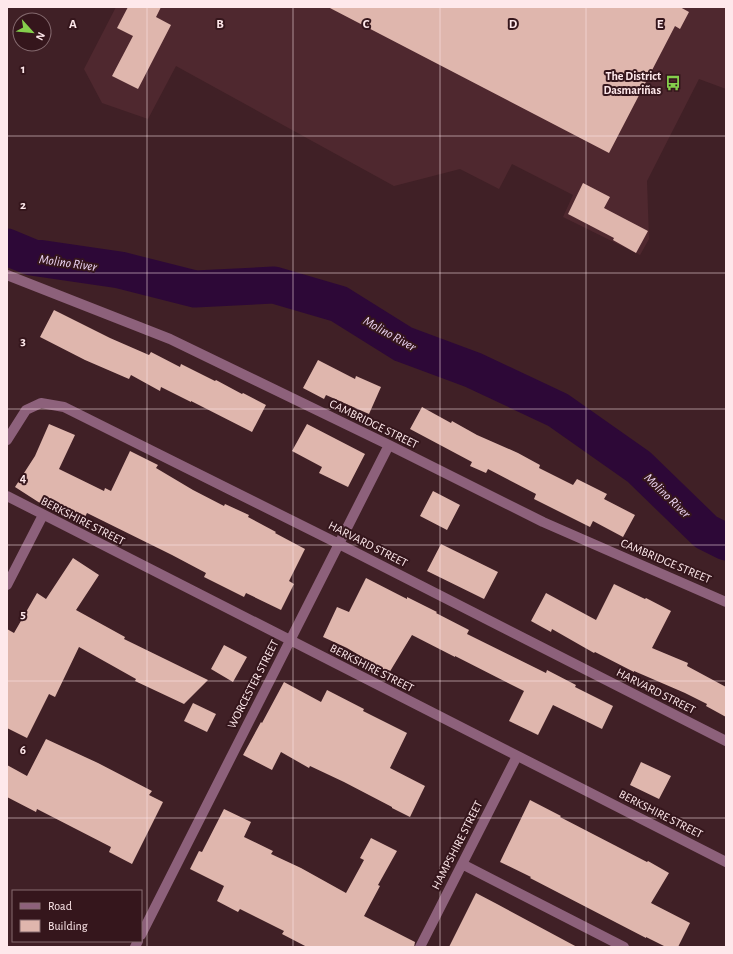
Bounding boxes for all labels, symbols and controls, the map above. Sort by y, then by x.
north arrow [12,12,52,52]
text: A [69,18,77,31]
text: B [216,18,224,31]
text: C [363,18,370,31]
text: D [509,18,518,31]
text: E [657,18,664,31]
text: N [34,30,47,42]
text: 1 [21,63,25,76]
place label: The District Dasmariñas [603,70,661,96]
bus stop icon: The District Dasmariñas [664,74,682,92]
text: 2 [20,199,26,212]
water label: Molino River [38,253,98,274]
water label: Molino River [361,315,419,354]
text: 3 [20,335,26,348]
street label: CAMBRIDGE STREET [328,397,420,451]
water label: Molino River [642,471,693,521]
text: 4 [20,472,27,485]
street label: BERKSHIRE STREET [39,495,127,547]
street label: HARVARD STREET [327,519,410,569]
street label: CAMBRIDGE STREET [619,536,713,586]
text: 5 [20,608,26,621]
street label: WORCESTER STREET [225,638,281,730]
street label: BERKSHIRE STREET [328,642,416,694]
street label: HARVARD STREET [615,666,698,716]
text: 6 [20,744,26,757]
street label: BERKSHIRE STREET [617,788,705,840]
street label: HAMPSHIRE STREET [429,799,485,891]
legend [12,890,142,942]
text: Road [48,900,72,912]
text: Building [48,920,88,932]

